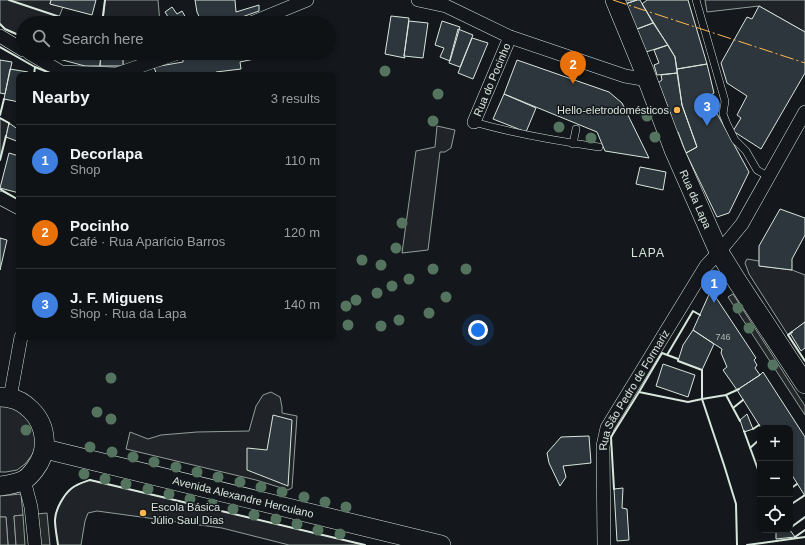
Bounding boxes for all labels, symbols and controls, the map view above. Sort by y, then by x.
search box [16,16,336,60]
icon: search [30,27,52,49]
text: Search here [62,30,144,47]
street label: Rua do Pocinho [471,41,513,118]
pin: 2 [560,51,586,84]
text: Nearby [32,88,90,107]
text: 3 results [271,91,320,106]
pin: 3 [694,93,720,126]
place label: Hello-eletrodomésticos [557,104,669,116]
marker: Hello-eletrodomésticos [672,105,682,115]
text: Decorlapa [70,145,143,162]
text: 1 [41,153,49,168]
text: 110 m [285,153,320,168]
text: Shop [70,162,100,177]
street label: Rua da Lapa [677,168,714,231]
text: Pocinho [70,217,129,234]
text: 2 [41,225,49,240]
text: 120 m [284,225,320,240]
text: Café · Rua Aparício Barros [70,234,225,249]
district label: LAPA [631,246,665,260]
pin: 1 [701,270,727,303]
text: J. F. Miguens [70,289,163,306]
text: 3 [41,297,49,312]
text: 140 m [284,297,320,312]
text: Shop · Rua da Lapa [70,306,186,321]
your location [468,320,488,340]
street label: Rua São Pedro de Formariz [597,327,672,451]
house number: 746 [715,332,731,342]
map controls [757,425,793,533]
button: + [757,425,793,461]
button: − [757,461,793,497]
street label: Avenida Alexandre Herculano [171,474,315,520]
button: locate [757,497,793,533]
place label: Escola Básica Júlio Saul Dias [151,501,224,526]
marker: Escola Básica Júlio Saul Dias [138,508,148,518]

